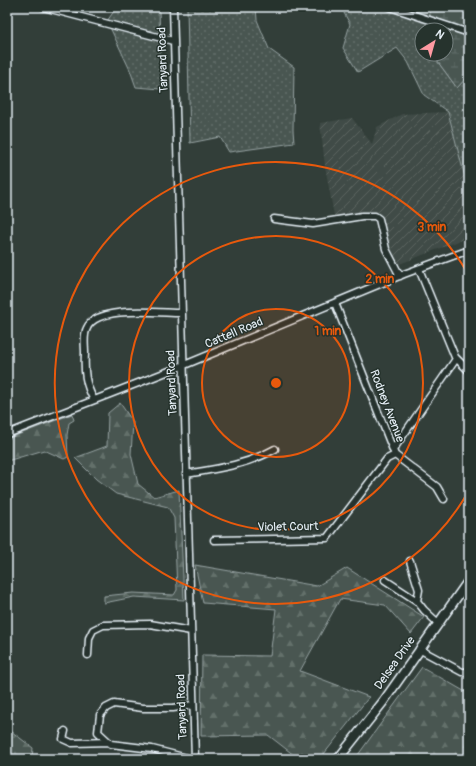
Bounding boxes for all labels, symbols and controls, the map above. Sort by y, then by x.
north arrow [414,22,454,62]
street label: Tanyard Road [154,27,172,93]
text: N [433,27,447,42]
text: 3 min [418,220,447,235]
text: 2 min [366,272,395,287]
street label: Cattell Road [203,314,265,352]
text: 1 min [315,324,342,339]
street label: Tanyard Road [163,350,181,416]
street label: Rodney Avenue [366,368,408,445]
centre of rings [269,376,283,390]
street label: Violet Court [257,519,319,535]
street label: Delsea Drive [371,633,419,692]
street label: Tanyard Road [173,674,191,740]

